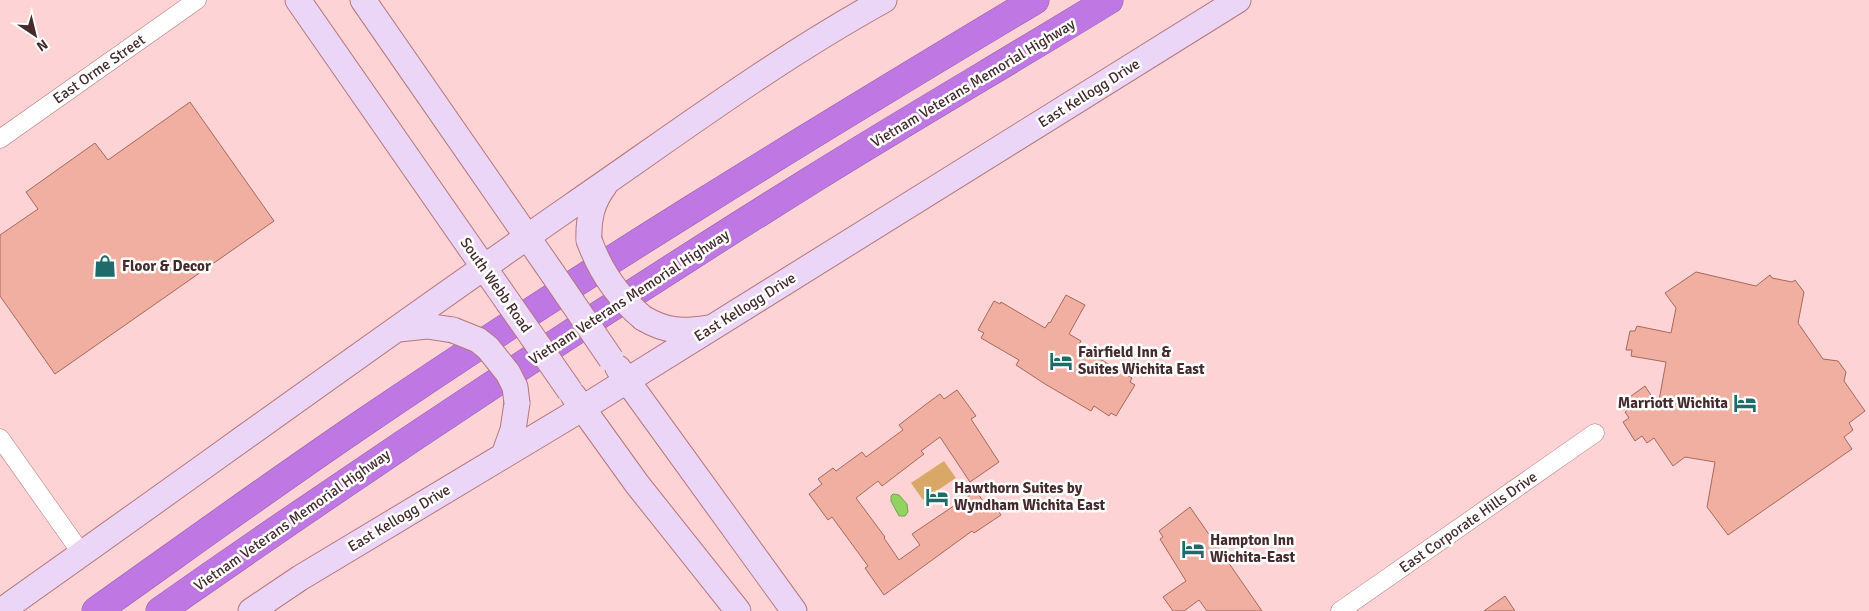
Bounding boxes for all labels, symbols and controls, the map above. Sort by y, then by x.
north arrow [10,10,60,60]
street label: Vietnam Veterans Memorial Highway [868,15,1078,151]
street label: East Orme Street [49,31,149,107]
text: N [33,35,51,55]
street label: East Kellogg Drive [1035,55,1143,131]
street label: Vietnam Veterans Memorial Highway [525,225,733,369]
street label: South Webb Road [457,234,536,336]
shop icon: Floor & Decor [92,253,118,279]
place label: Floor & Decor [122,257,211,275]
street label: East Kellogg Drive [691,269,799,345]
place label: Fairfield Inn & Suites Wichita East [1078,343,1205,378]
hotel icon: Fairfield Inn & Suites Wichita East [1048,348,1074,374]
hotel icon: Marriott Wichita [1732,390,1758,416]
place label: Marriott Wichita [1618,394,1728,412]
street label: Vietnam Veterans Memorial Highway [190,445,394,595]
street label: East Corporate Hills Drive [1396,468,1540,576]
place label: Hawthorn Suites by Wyndham Wichita East [954,479,1106,514]
street label: East Kellogg Drive [345,480,453,556]
hotel icon: Hawthorn Suites by Wyndham Wichita East [924,484,950,510]
place label: Hampton Inn Wichita-East [1210,531,1295,566]
hotel icon: Hampton Inn Wichita-East [1180,536,1206,562]

